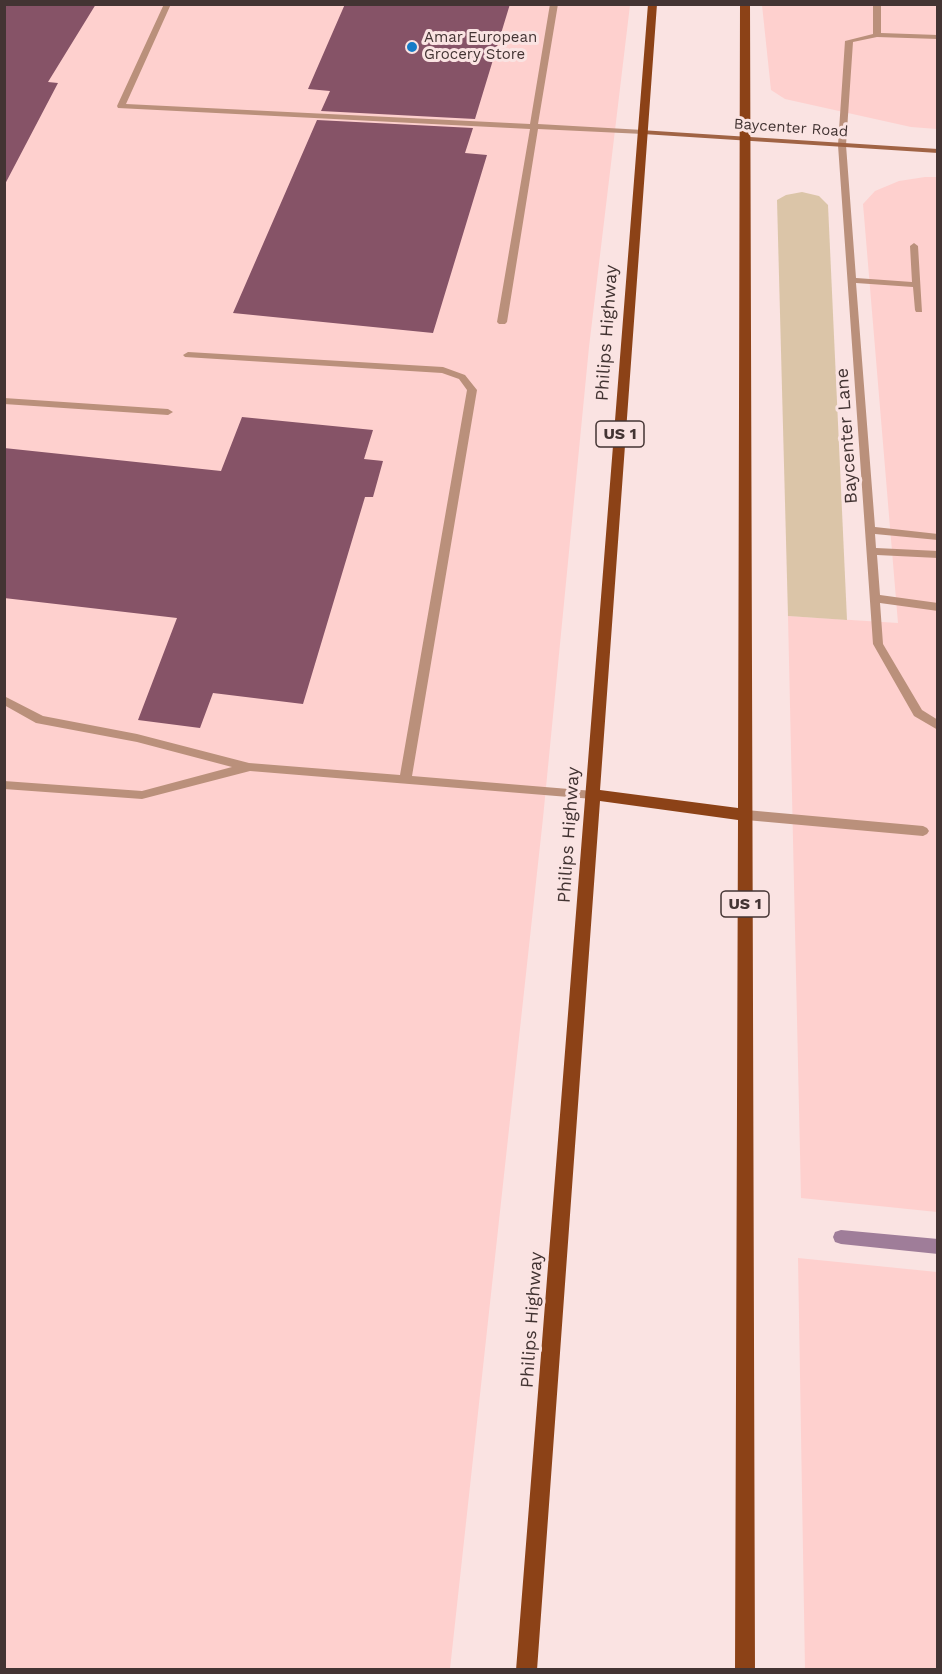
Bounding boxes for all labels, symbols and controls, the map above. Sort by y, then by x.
place label: Amar European Grocery Store [424,29,537,64]
marker: Amar European Grocery Store [405,40,419,54]
street label: Baycenter Road [733,115,849,141]
street label: Philips Highway [591,264,623,402]
street label: Baycenter Lane [831,367,863,505]
road number: US 1 [596,421,644,447]
street label: Philips Highway [553,766,585,904]
road number: US 1 [721,891,769,917]
street label: Philips Highway [516,1251,548,1389]

